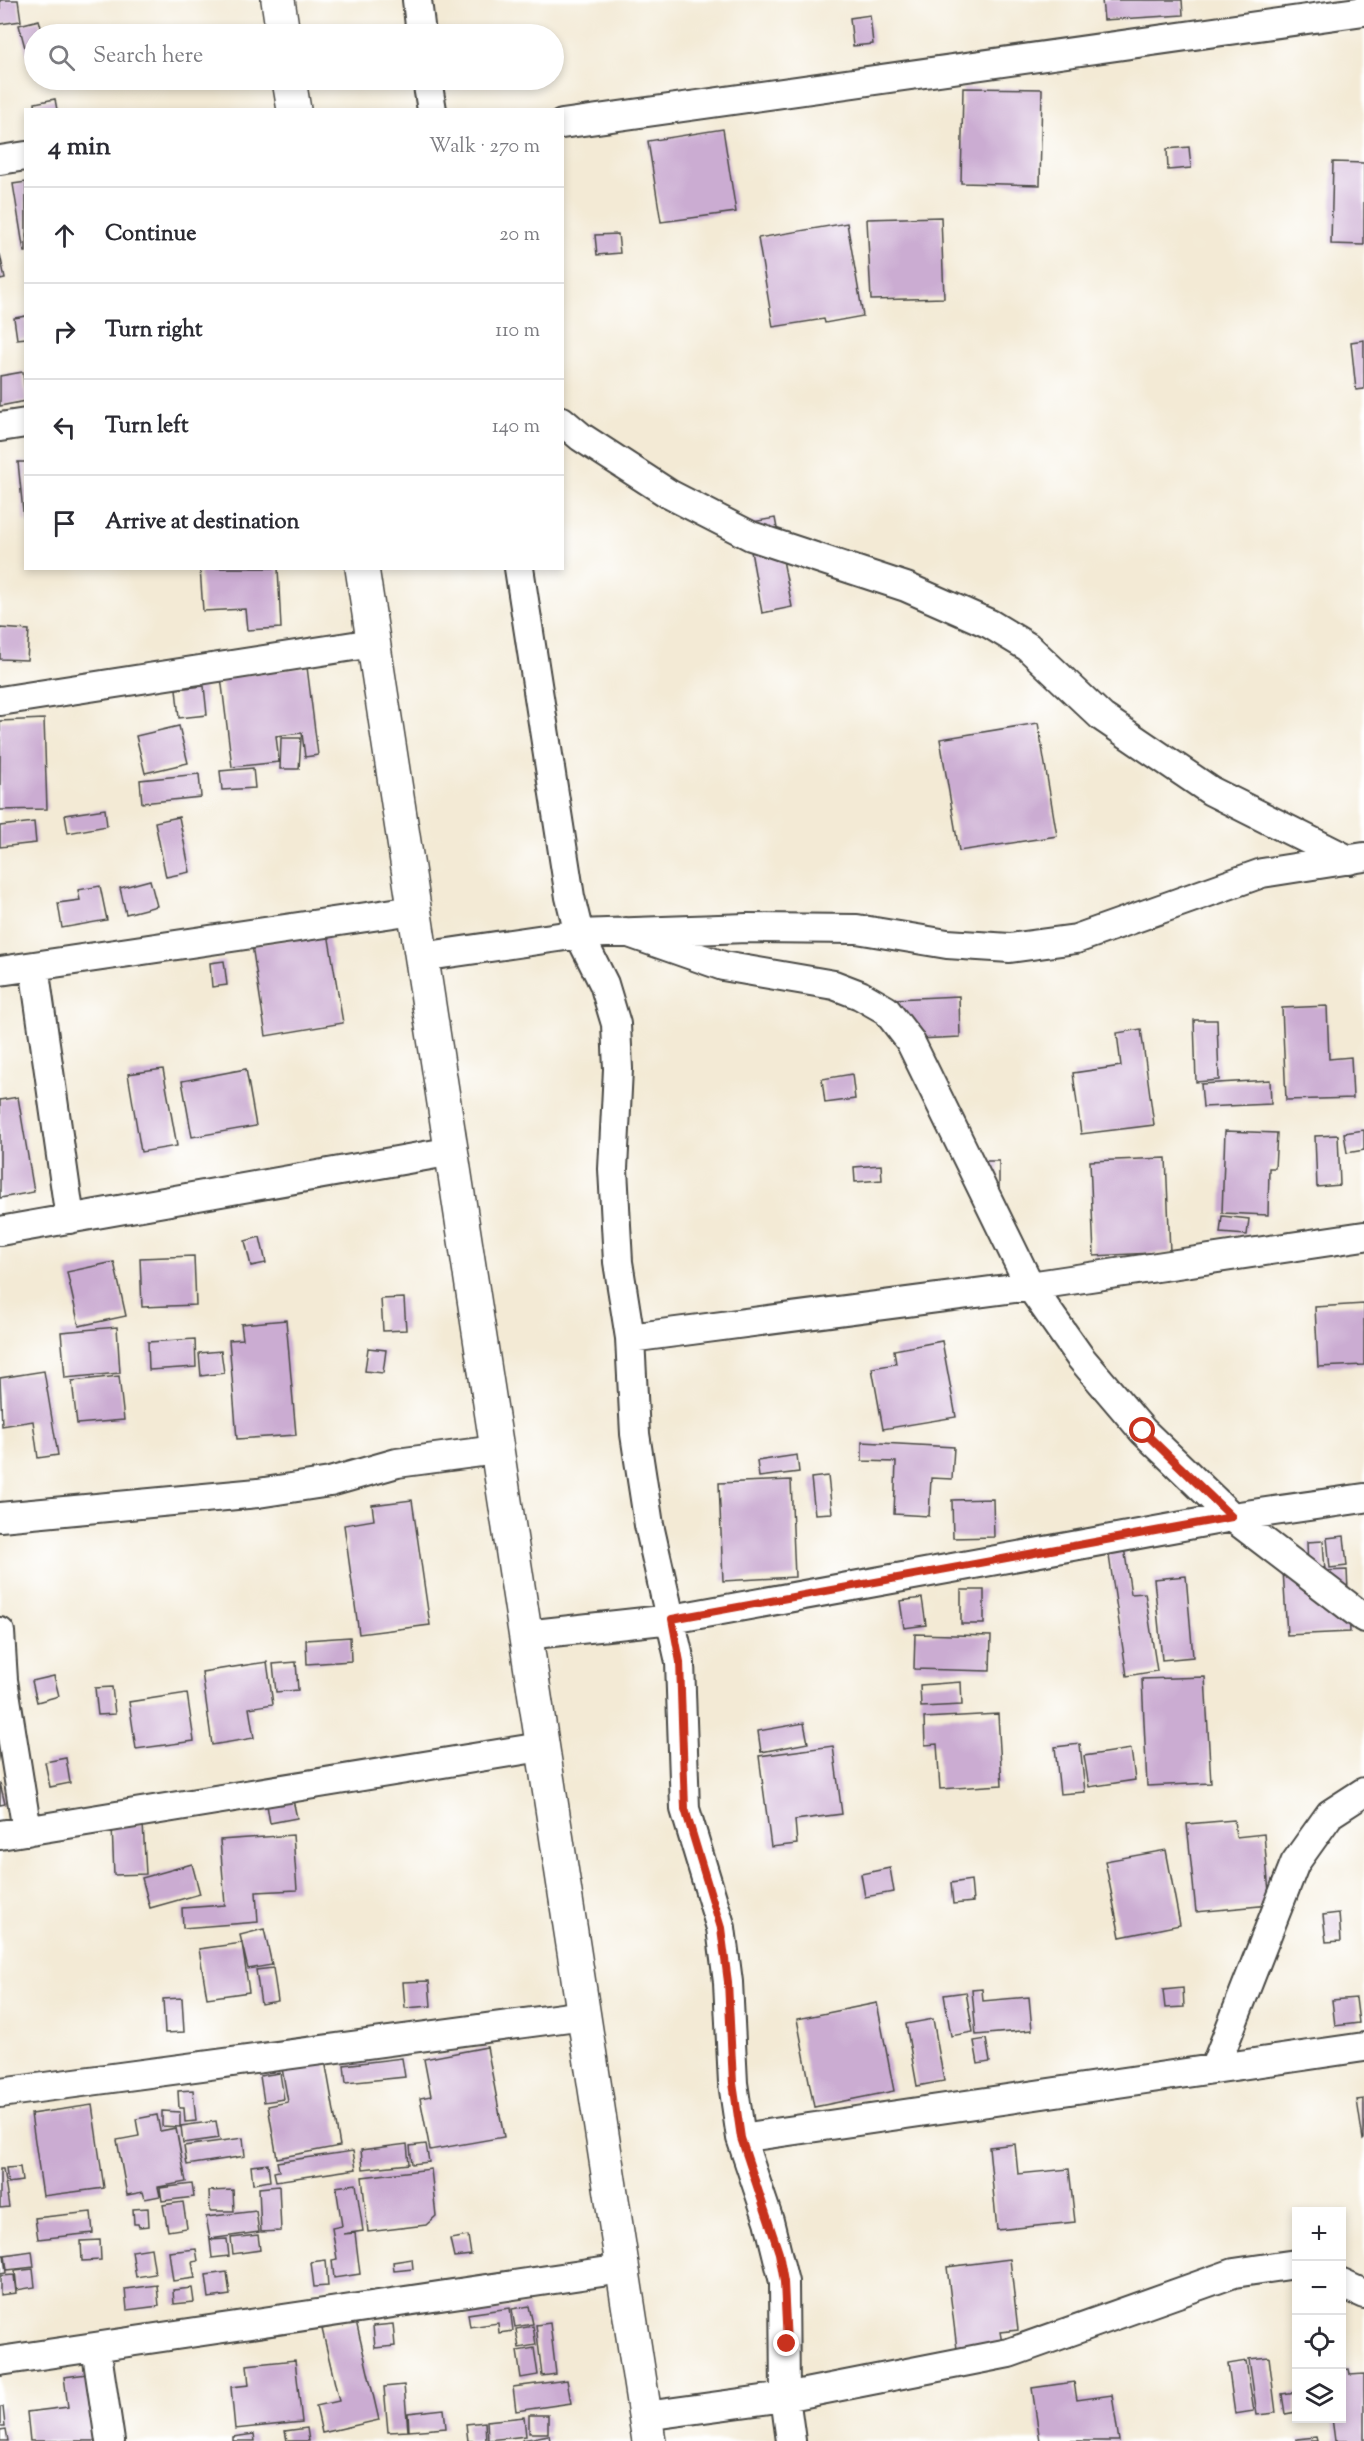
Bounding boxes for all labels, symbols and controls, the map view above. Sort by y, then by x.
search box [24,24,564,90]
icon: search [45,41,78,74]
text: Search here [93,41,203,73]
text: 4 min [48,129,111,166]
text: Walk · 270 m [429,133,540,162]
icon: ahead [48,219,81,252]
text: Continue [105,219,196,251]
text: 20 m [499,221,540,250]
icon: right [48,315,81,348]
text: Turn right [105,315,202,347]
text: 110 m [495,317,540,346]
icon: left [48,411,81,444]
text: Turn left [105,411,188,443]
text: 140 m [492,413,540,442]
icon: arrive [48,507,81,540]
text: Arrive at destination [105,507,300,539]
route start [1129,1417,1155,1443]
map controls [1292,2207,1346,2423]
button: + [1292,2207,1346,2261]
button: − [1292,2261,1346,2315]
button: locate [1292,2315,1346,2369]
route end [773,2330,799,2356]
button: layers [1292,2369,1346,2423]

